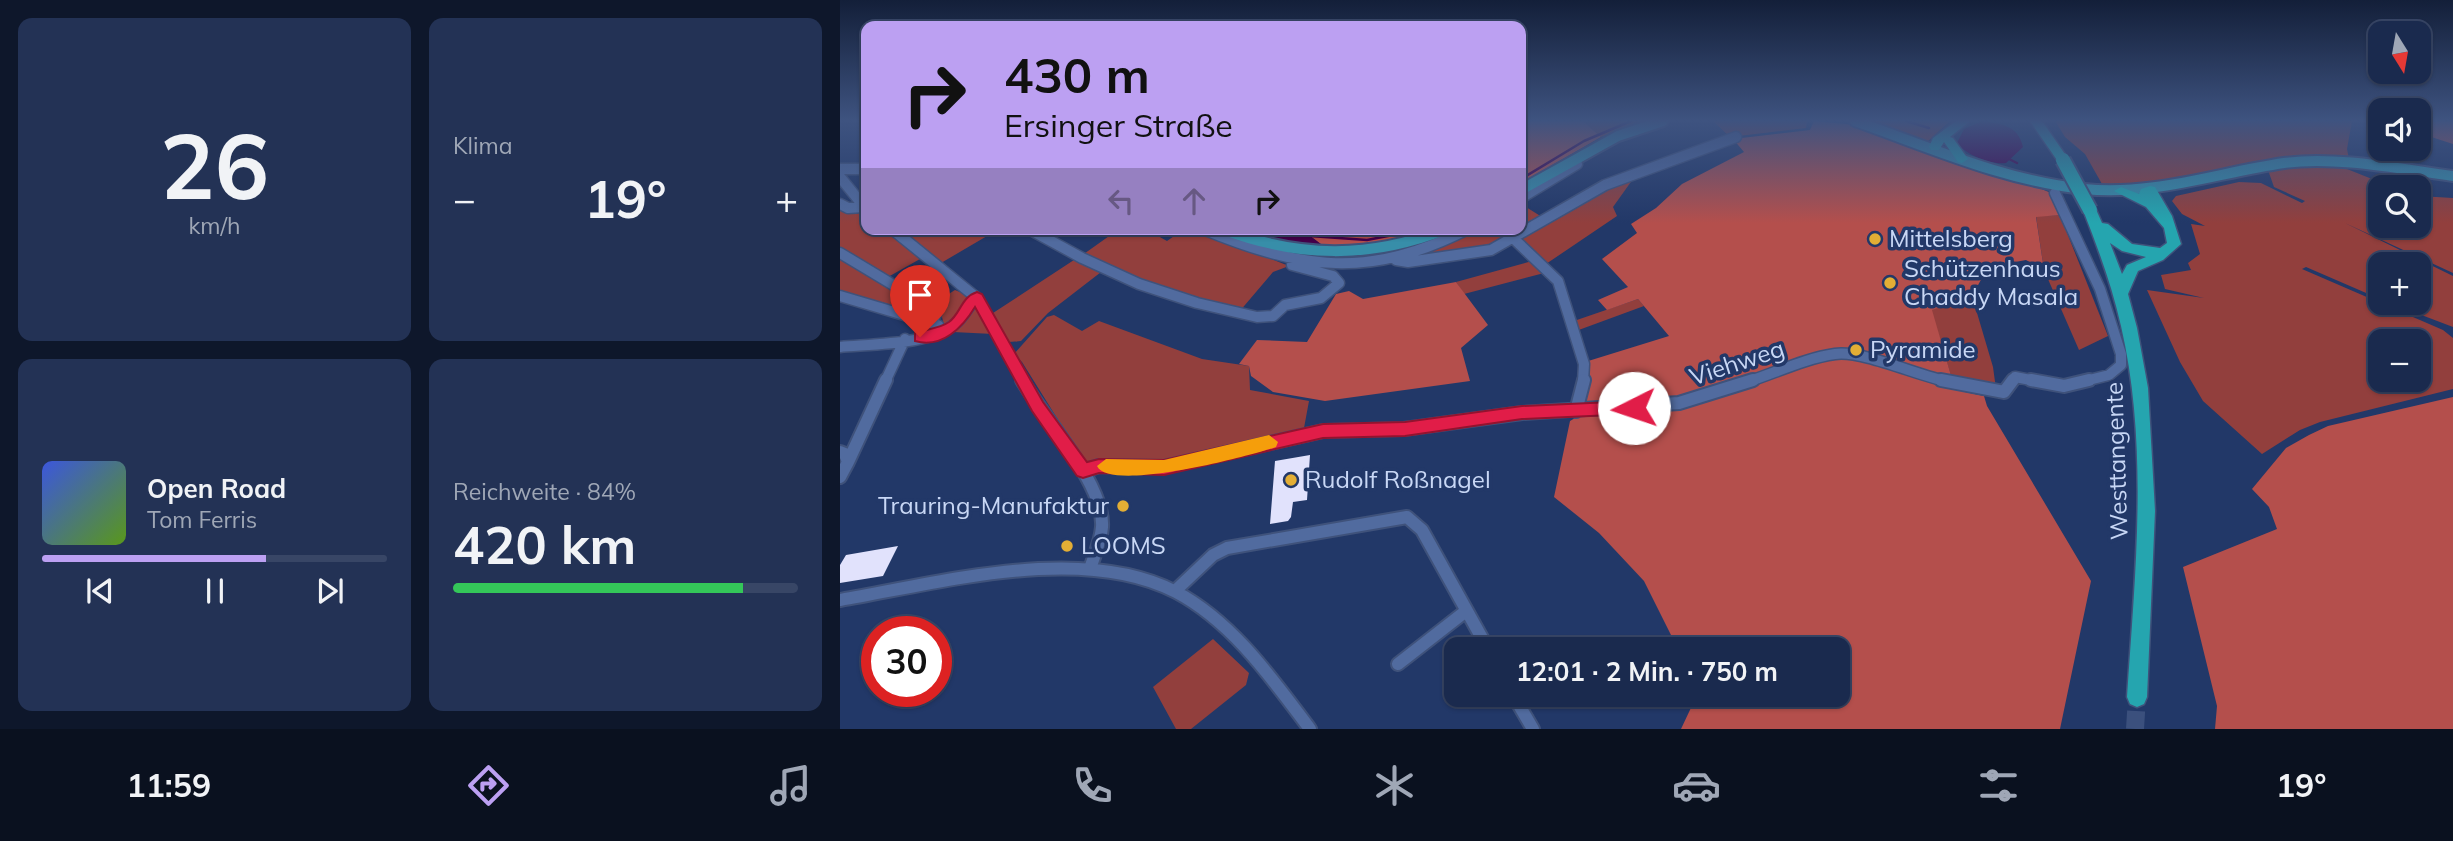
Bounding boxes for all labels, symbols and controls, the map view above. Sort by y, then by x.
north arrow [2368,21,2431,84]
map controls [2368,21,2431,392]
text: 430 m [1004,44,1150,105]
icon: right [889,49,980,140]
button: sound [2368,98,2431,161]
text: Ersinger Straße [1004,105,1233,145]
text: 26 [160,108,269,222]
text: Klima [453,131,513,160]
text: 19° [584,166,667,231]
text: − [453,175,476,223]
text: + [775,175,798,223]
button: search [2368,175,2431,238]
icon: left [1102,182,1140,220]
icon: ahead [1175,182,1213,220]
icon: right [1248,182,1286,220]
text: km/h [188,211,241,240]
place label: Mittelsberg [1889,223,2013,253]
marker: Mittelsberg [1867,231,1883,247]
button: + [2368,252,2431,315]
place label: Schützenhaus Chaddy Masala [1904,253,2078,311]
pin [890,265,950,337]
marker: Schützenhaus Chaddy Masala [1882,275,1898,291]
icon: arrive [901,276,939,314]
button: − [2368,329,2431,392]
street label: Viehweg [1686,333,1788,391]
place label: Pyramide [1870,334,1976,364]
marker: Pyramide [1848,342,1864,358]
position arrow [1597,371,1671,445]
street label: Westtangente [2098,382,2134,541]
place label: Rudolf Roßnagel [1305,464,1491,494]
text: Open Road [147,472,286,505]
marker: Rudolf Roßnagel [1283,472,1299,488]
text: Reichweite · 84% [453,477,636,506]
place label: Trauring-Manufaktur [878,490,1109,520]
marker: Trauring-Manufaktur [1115,498,1131,514]
text: Tom Ferris [147,505,257,534]
text: 420 km [453,512,636,577]
place label: LOOMS [1081,530,1166,560]
marker: LOOMS [1059,538,1075,554]
icon: previous [81,572,119,610]
icon: pause [196,572,234,610]
icon: next [311,572,349,610]
speed limit sign: 30 [861,616,952,707]
text: 12:01 · 2 Min. · 750 m [1516,655,1778,688]
icon: directions [464,761,513,810]
icon: music [766,761,815,810]
icon: phone [1068,761,1117,810]
icon: climate [1370,761,1419,810]
icon: car [1672,761,1721,810]
icon: filters [1974,761,2023,810]
text: 11:59 [126,765,211,805]
text: 19° [2276,765,2326,805]

